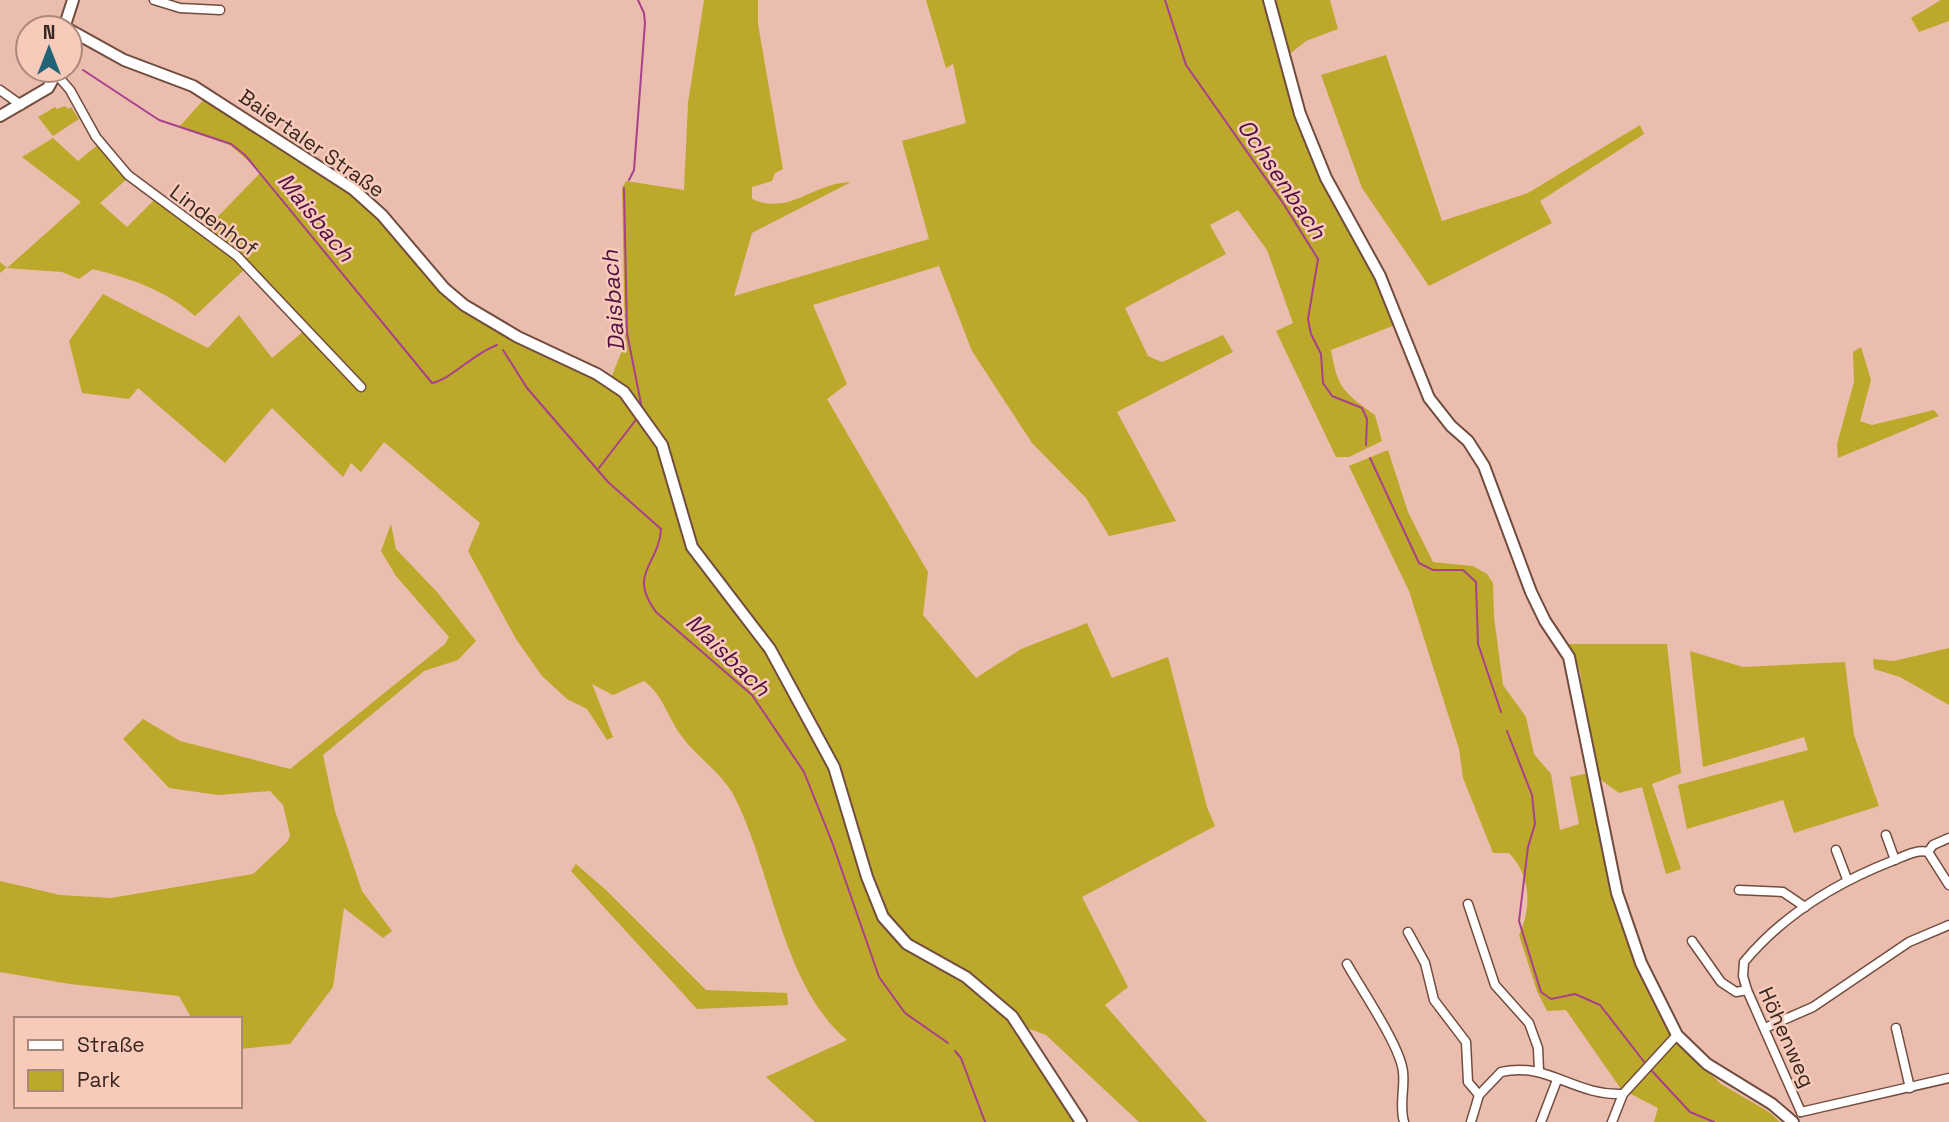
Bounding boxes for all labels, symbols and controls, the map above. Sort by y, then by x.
north arrow [14,14,84,84]
text: N [43,20,55,45]
street label: Baiertaler Straße [234,83,390,203]
water label: Ochsenbach [1231,113,1334,246]
water label: Maisbach [271,166,362,268]
street label: Lindenhof [165,178,263,262]
water label: Daisbach [594,248,632,353]
water label: Maisbach [679,607,777,703]
street label: Höhenweg [1753,982,1821,1092]
legend [14,1017,242,1108]
text: Straße [77,1031,145,1058]
text: Park [77,1066,121,1093]

